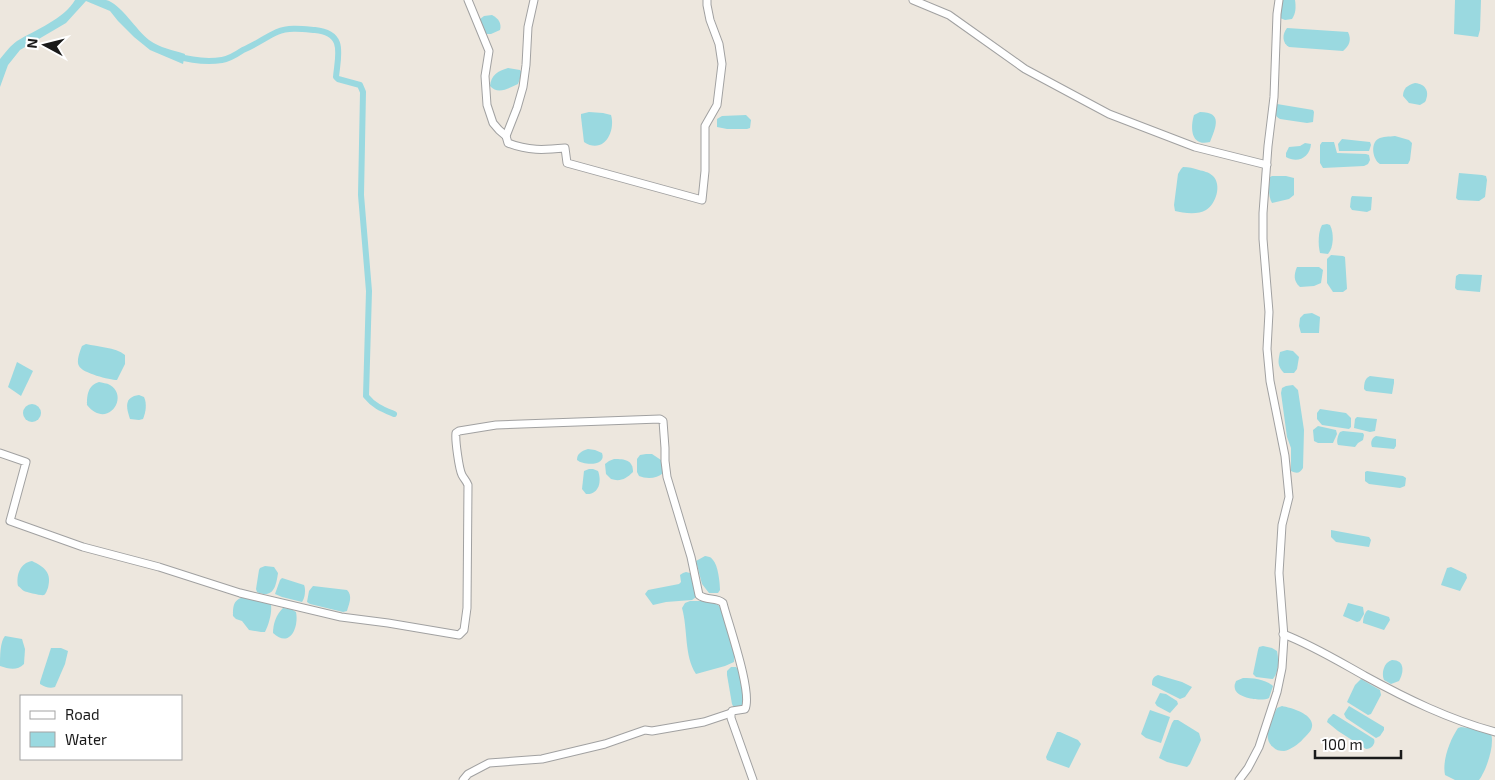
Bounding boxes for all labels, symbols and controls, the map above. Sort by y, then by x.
north arrow [20,20,70,70]
text: N [23,37,41,49]
legend [20,695,182,760]
text: Road [65,705,100,723]
scale bar [1315,728,1401,760]
text: Water [65,730,107,748]
text: 100 m [1322,735,1363,753]

